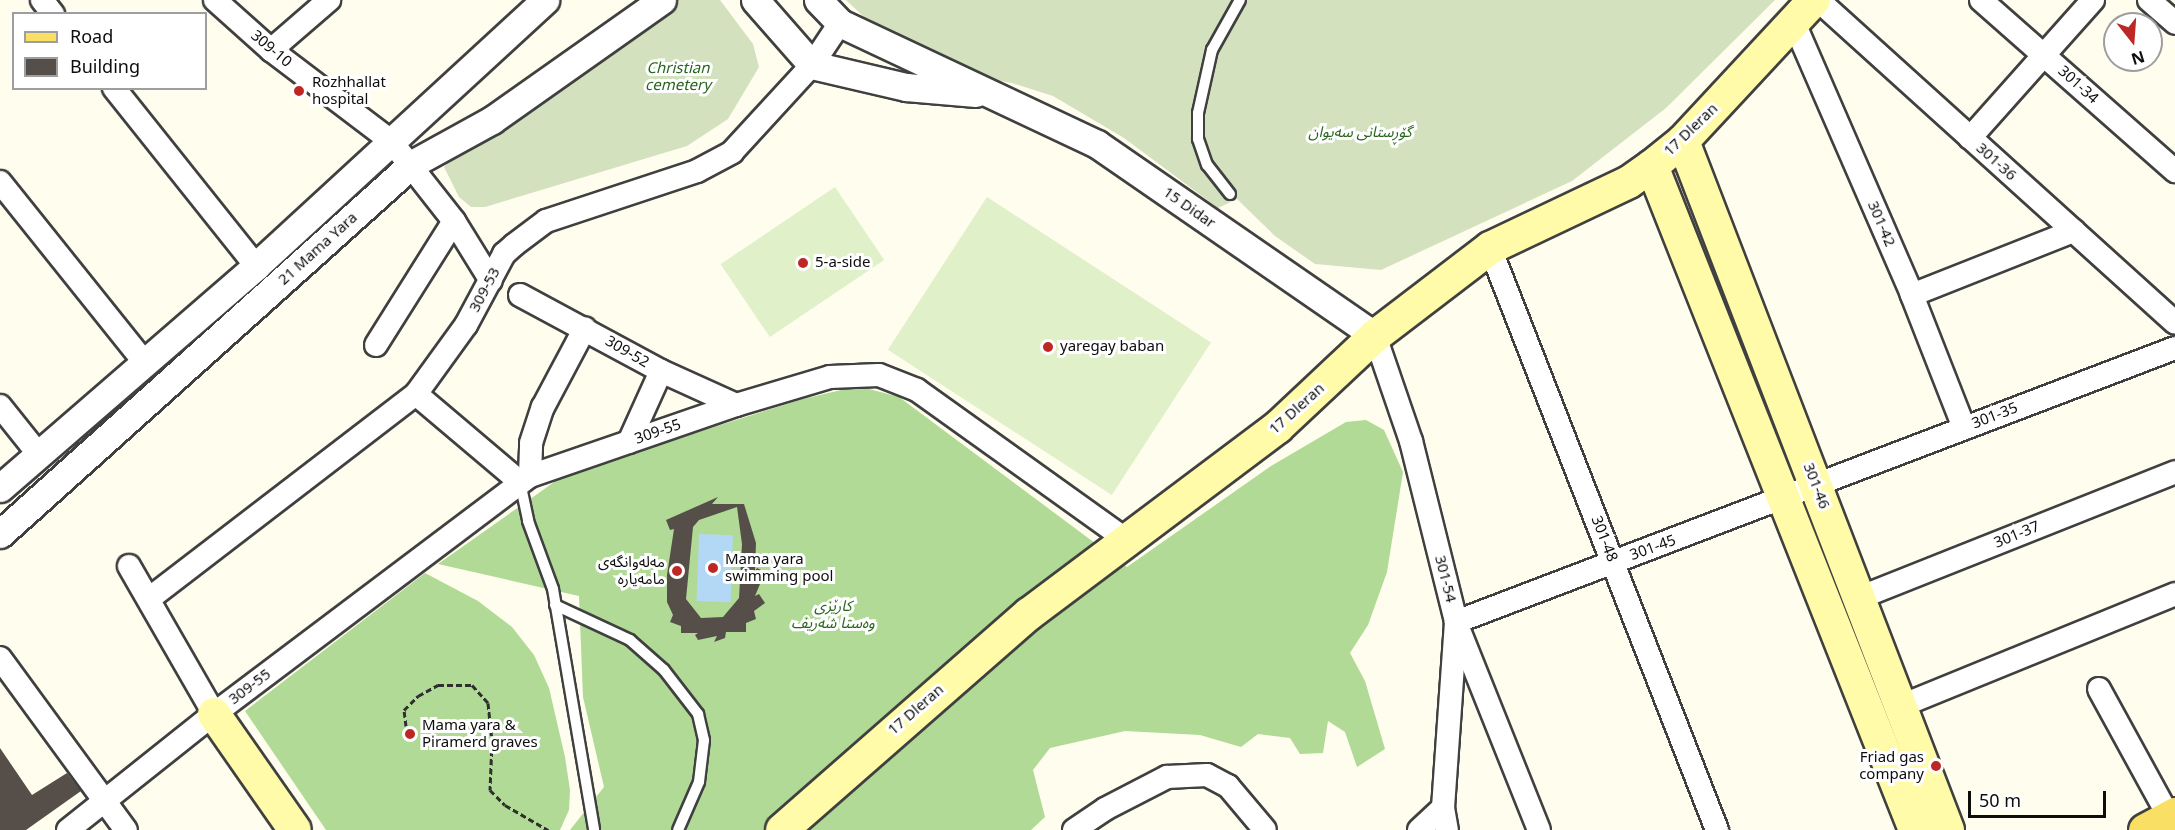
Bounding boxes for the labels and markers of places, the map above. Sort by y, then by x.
place label: Rozhhallat hospital [312,73,386,108]
marker: Rozhhallat hospital [290,82,308,100]
place label: 5-a-side [815,254,870,272]
marker: 5-a-side [796,256,810,270]
place label: yaregay baban [1060,338,1164,356]
marker: yaregay baban [1041,340,1055,354]
place label: Mama yara swimming pool [725,550,833,585]
place label: مەلەوانگەی مامەیارە [598,553,665,588]
marker: Mama yara swimming pool [706,561,720,575]
marker: مەلەوانگەی مامەیارە [670,564,684,578]
place label: Mama yara & Piramerd graves [422,716,538,751]
marker: Mama yara & Piramerd graves [403,727,417,741]
place label: Friad gas company [1859,748,1924,783]
marker: Friad gas company [1929,759,1943,773]

